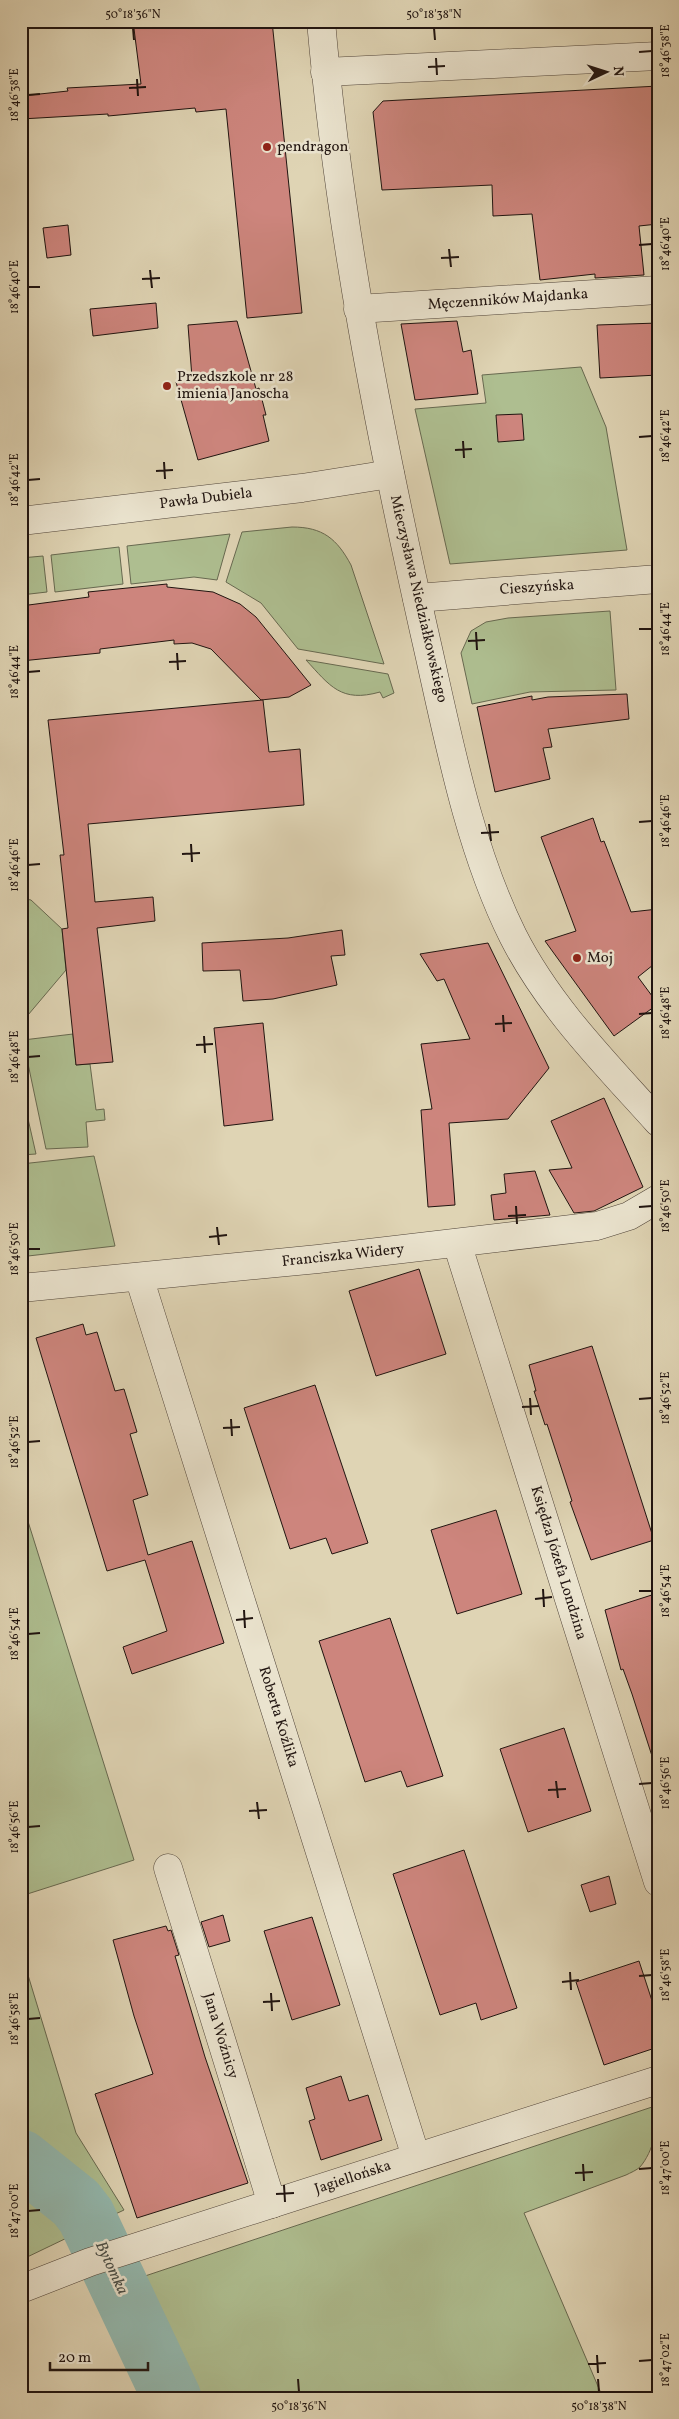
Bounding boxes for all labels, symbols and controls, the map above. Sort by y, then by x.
text: 50°18'36"N [105,7,161,23]
text: 50°18'38"N [406,7,462,23]
text: 18°46'38"E [658,24,674,78]
north arrow [582,48,632,98]
text: N [608,65,627,77]
text: 18°46'38"E [7,68,23,122]
place label: pendragon [277,137,349,158]
marker: pendragon [261,141,273,153]
text: 18°46'40"E [658,217,674,271]
text: 18°46'40"E [7,260,23,314]
street label: Męczenników Majdanka [427,284,589,316]
place label: Przedszkole nr 28 imienia Janoscha [177,367,293,405]
marker: Przedszkole nr 28 imienia Janoscha [161,380,173,392]
text: 18°46'42"E [658,409,674,463]
text: 18°46'42"E [7,453,23,507]
street label: Pawła Dubiela [158,483,254,515]
street label: Mieczysława Niedziałkowskiego [384,493,452,705]
street label: Cieszyńska [499,575,575,601]
text: 18°46'44"E [658,602,674,656]
text: 18°46'44"E [7,645,23,699]
text: 18°46'46"E [658,794,674,848]
text: 18°46'46"E [7,838,23,892]
place label: Moj [587,948,613,969]
marker: Moj [571,952,583,964]
text: 18°46'48"E [658,986,674,1040]
text: 18°46'48"E [7,1030,23,1084]
text: 18°46'50"E [658,1179,674,1233]
text: 18°46'50"E [7,1222,23,1276]
street label: Franciszka Widery [281,1239,405,1273]
text: 18°46'52"E [658,1371,674,1425]
text: 18°46'52"E [7,1415,23,1469]
street label: Księdza Józefa Londzina [525,1483,591,1643]
text: 18°46'54"E [658,1564,674,1618]
text: 18°46'54"E [7,1607,23,1661]
street label: Roberta Koźlika [253,1664,303,1770]
text: 18°46'56"E [658,1757,674,1809]
text: 18°46'56"E [7,1801,23,1853]
text: 18°46'58"E [658,1949,674,2001]
street label: Jana Woźnicy [197,1990,243,2082]
text: 18°46'58"E [7,1993,23,2045]
text: 18°47'00"E [658,2140,674,2196]
street label: Jagiellońska [312,2156,394,2200]
text: 18°47'00"E [7,2183,23,2239]
water label: Bytomka [89,2238,133,2299]
text: 18°47'02"E [658,2333,674,2387]
scale bar [50,2339,148,2371]
text: 20 m [58,2348,91,2369]
text: 50°18'36"N [271,2399,327,2415]
text: 50°18'38"N [571,2399,627,2415]

